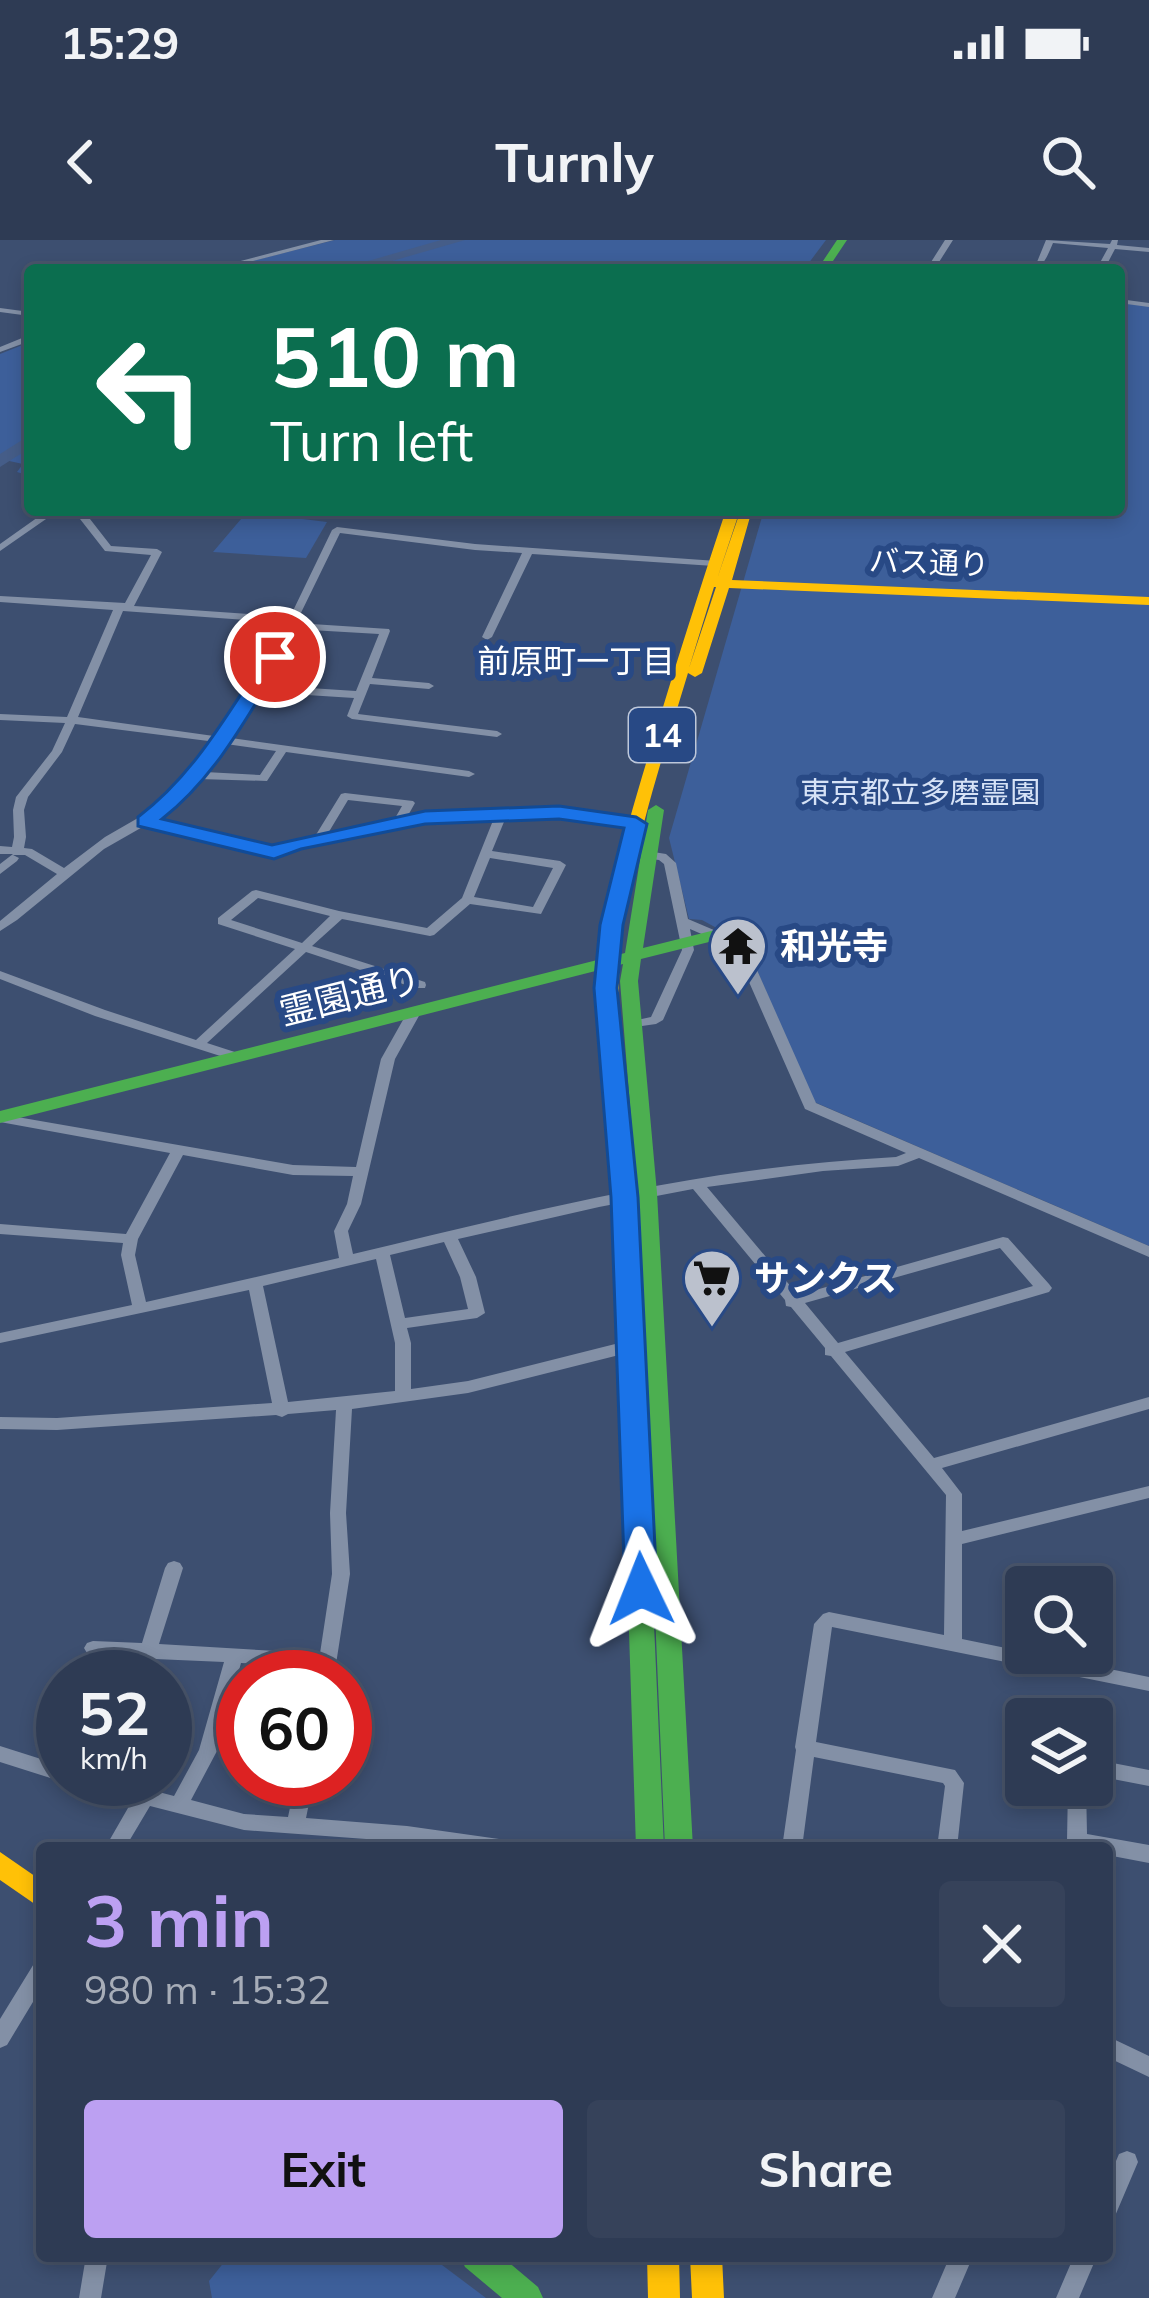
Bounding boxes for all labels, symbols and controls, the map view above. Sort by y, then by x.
text: 15:29 [60,14,179,70]
text: Turnly [495,128,654,196]
icon: back [48,129,114,195]
icon: search [1035,129,1101,195]
text: 510 m [270,303,520,408]
icon: left [72,312,228,468]
text: Turn left [270,407,473,475]
street label: バス通り [868,541,990,583]
pin [224,606,326,708]
icon: arrive [242,624,308,690]
district label: 前原町一丁目 [477,640,675,681]
road number: 14 [629,708,695,762]
park label: 東京都立多磨霊園 [800,773,1040,811]
temple icon: 和光寺 [707,915,769,997]
place label: 和光寺 [780,923,888,968]
street label: 霊園通り [275,955,425,1034]
supermarket icon: サンクス [681,1247,743,1329]
place label: サンクス [754,1255,897,1300]
position arrow [578,1526,704,1652]
map controls [1005,1566,1113,1806]
button: search [1005,1566,1113,1674]
speed limit sign: 60 [216,1650,372,1806]
text: 52 [78,1675,150,1750]
button: layers [1005,1698,1113,1806]
text: km/h [80,1739,148,1777]
text: 3 min [84,1875,274,1965]
button: close [939,1881,1065,2007]
text: 980 m · 15:32 [84,1965,330,2014]
button: Exit [84,2100,563,2238]
button: Share [587,2100,1065,2238]

